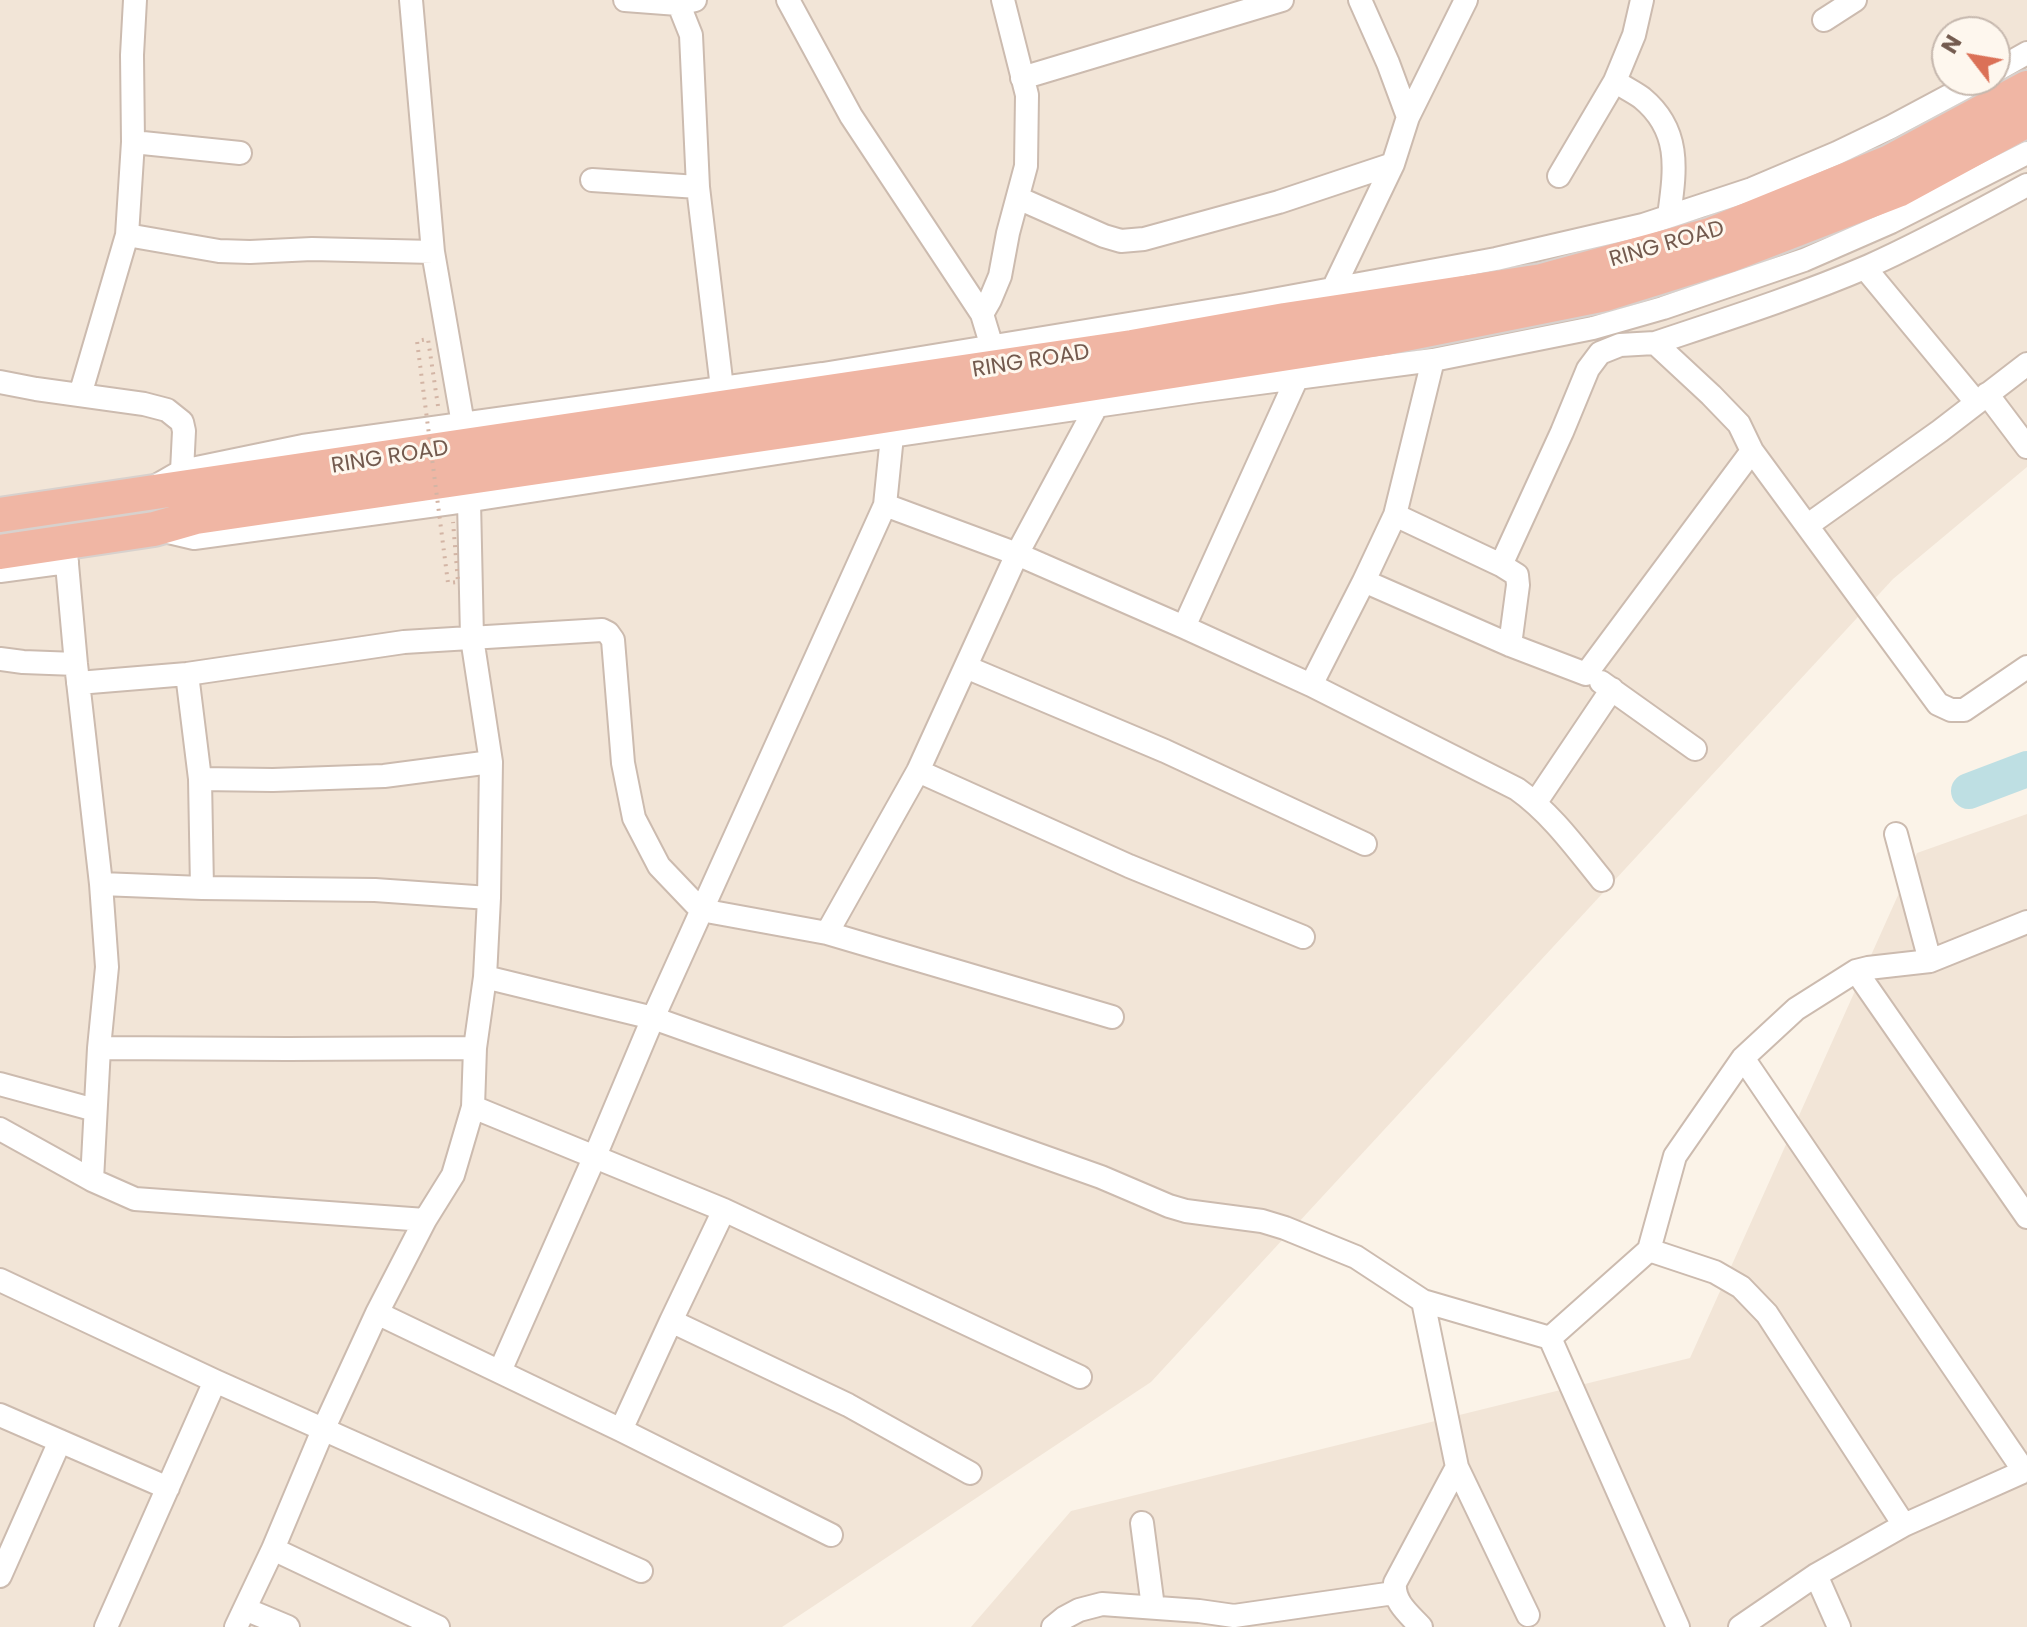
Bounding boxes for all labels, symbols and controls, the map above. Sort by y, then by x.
north arrow [1931,16,2011,96]
text: N [1934,29,1969,59]
street label: RING ROAD [1607,216,1727,274]
street label: RING ROAD [971,340,1091,384]
street label: RING ROAD [330,436,450,480]

